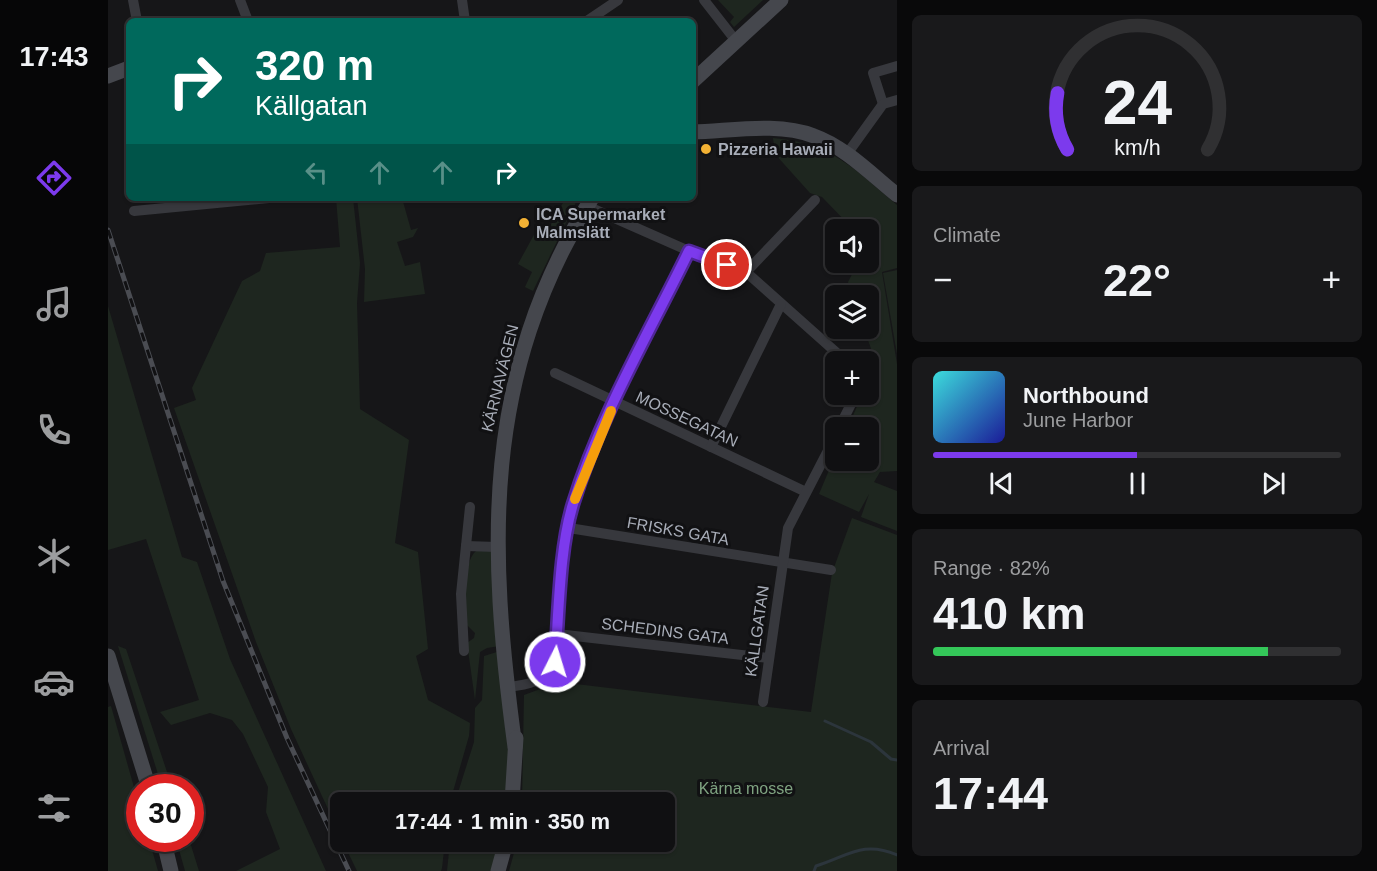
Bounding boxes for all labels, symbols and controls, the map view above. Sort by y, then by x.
text: 17:43 [19,42,89,72]
icon: right [156,42,234,120]
text: 320 m [255,42,374,89]
text: 24 [1102,68,1172,137]
text: Källgatan [255,91,368,121]
text: km/h [1114,136,1160,160]
place label: Pizzeria Hawaii [718,141,833,158]
marker: Pizzeria Hawaii [699,142,713,156]
icon: left [300,156,333,189]
icon: ahead [363,156,396,189]
icon: ahead [426,156,459,189]
icon: right [489,156,522,189]
icon: directions [33,157,75,199]
place label: ICA Supermarket Malmslätt [536,206,666,241]
marker: ICA Supermarket Malmslätt [517,216,531,230]
map controls [825,219,879,471]
button: sound [825,219,879,273]
text: Climate [933,224,1001,246]
pin [701,239,752,290]
icon: arrive [710,248,743,281]
text: 22° [1103,255,1171,306]
text: − [933,261,952,298]
text: + [1322,261,1341,298]
icon: music [33,283,75,325]
button: layers [825,285,879,339]
street label: KÄRNAVÄGEN [478,323,522,433]
button: + [825,351,879,405]
text: Northbound [1023,383,1149,408]
street label: MOSSEGATAN [633,388,741,450]
icon: phone [33,409,75,451]
text: June Harbor [1023,409,1133,431]
button: − [825,417,879,471]
icon: previous [985,467,1018,500]
icon: pause [1121,467,1154,500]
icon: next [1257,467,1290,500]
street label: FRISKS GATA [626,514,731,548]
icon: climate [33,535,75,577]
text: Range · 82% [933,557,1050,579]
street label: KÄLLGATAN [742,584,772,678]
text: 410 km [933,588,1086,639]
street label: SCHEDINS GATA [600,615,730,647]
position arrow [523,630,587,694]
icon: car [33,661,75,703]
text: Arrival [933,737,990,759]
text: 17:44 [933,768,1048,819]
speed limit sign: 30 [126,774,204,852]
park label: Kärna mosse [699,780,793,797]
icon: filters [33,787,75,829]
text: 17:44 · 1 min · 350 m [395,809,610,834]

